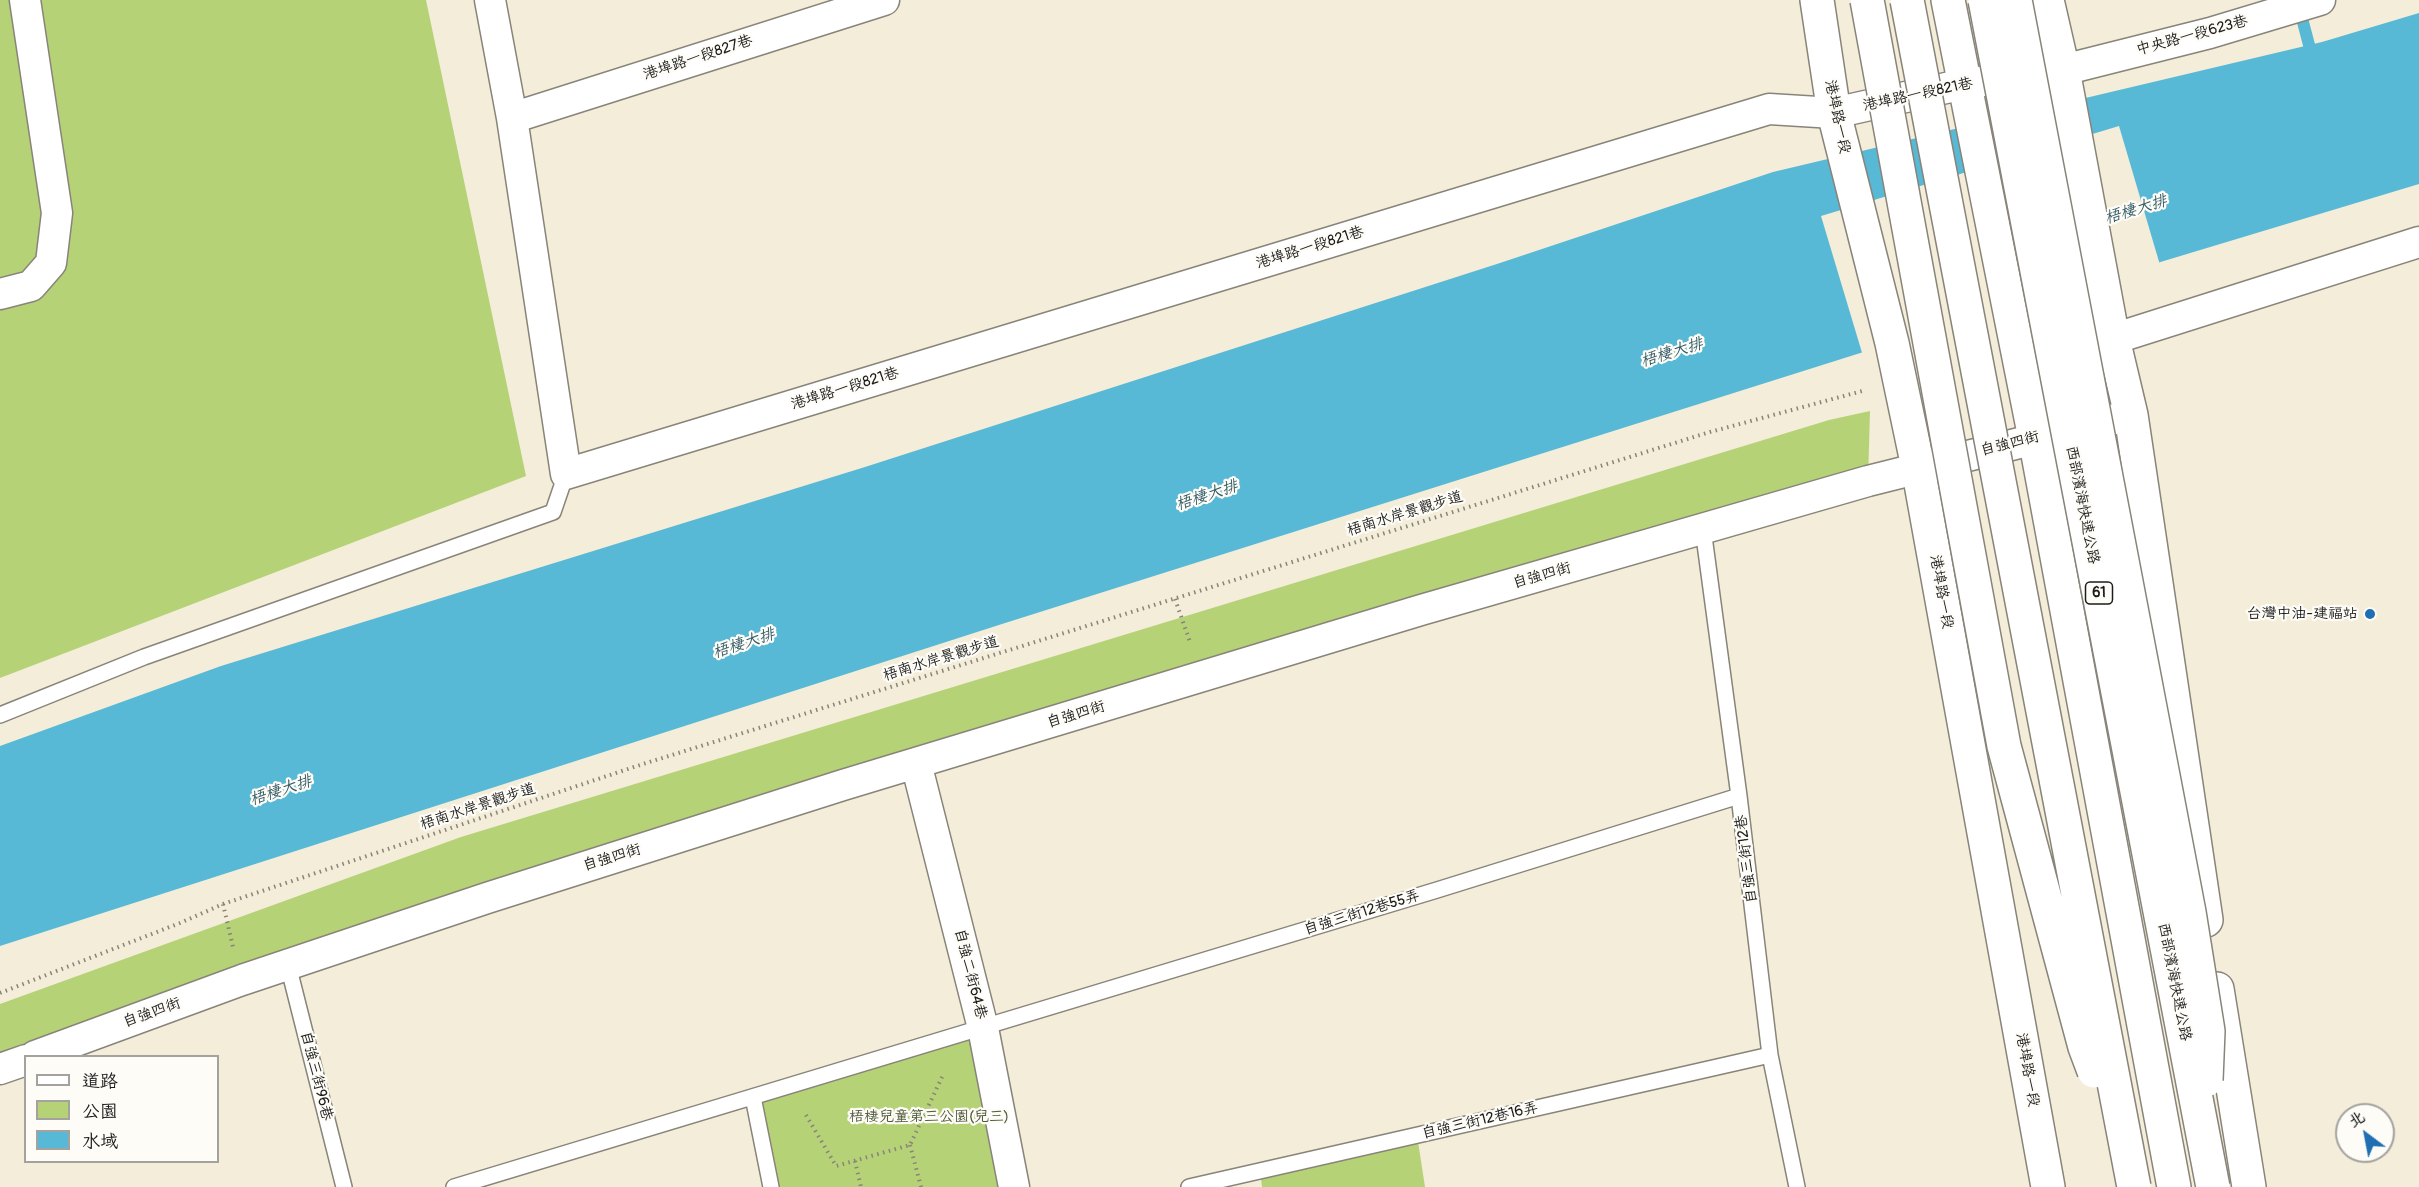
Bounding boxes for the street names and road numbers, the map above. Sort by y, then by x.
street label: 中央路一段623巷 [2134,12,2250,60]
street label: 港埠路一段827巷 [641,32,755,84]
street label: 港埠路一段821巷 [1861,75,1975,115]
street label: 港埠路一段 [1820,78,1854,156]
street label: 港埠路一段821巷 [1254,223,1366,273]
street label: 港埠路一段821巷 [789,364,901,414]
street label: 自強四街 [1979,428,2041,460]
street label: 西部濱海快速公路 [2062,444,2102,566]
street label: 梧南水岸景觀步道 [1345,488,1465,540]
street label: 港埠路一段 [1926,554,1956,630]
street label: 自強四街 [1511,559,1573,593]
road number: 61 [2086,582,2112,604]
street label: 梧南水岸景觀步道 [881,633,1001,685]
street label: 自強四街 [1045,698,1107,732]
street label: 梧南水岸景觀步道 [418,780,538,834]
street label: 自強三街12巷 [1733,814,1761,904]
street label: 自強四街 [581,841,643,875]
street label: 自強三街12巷55弄 [1302,887,1422,939]
street label: 西部濱海快速公路 [2154,921,2194,1043]
street label: 自強二街64巷 [950,927,990,1021]
street label: 自強四街 [121,994,183,1032]
street label: 自強三街96巷 [296,1029,336,1123]
street label: 港埠路一段 [2012,1032,2042,1108]
street label: 自強三街12巷16弄 [1420,1099,1540,1143]

